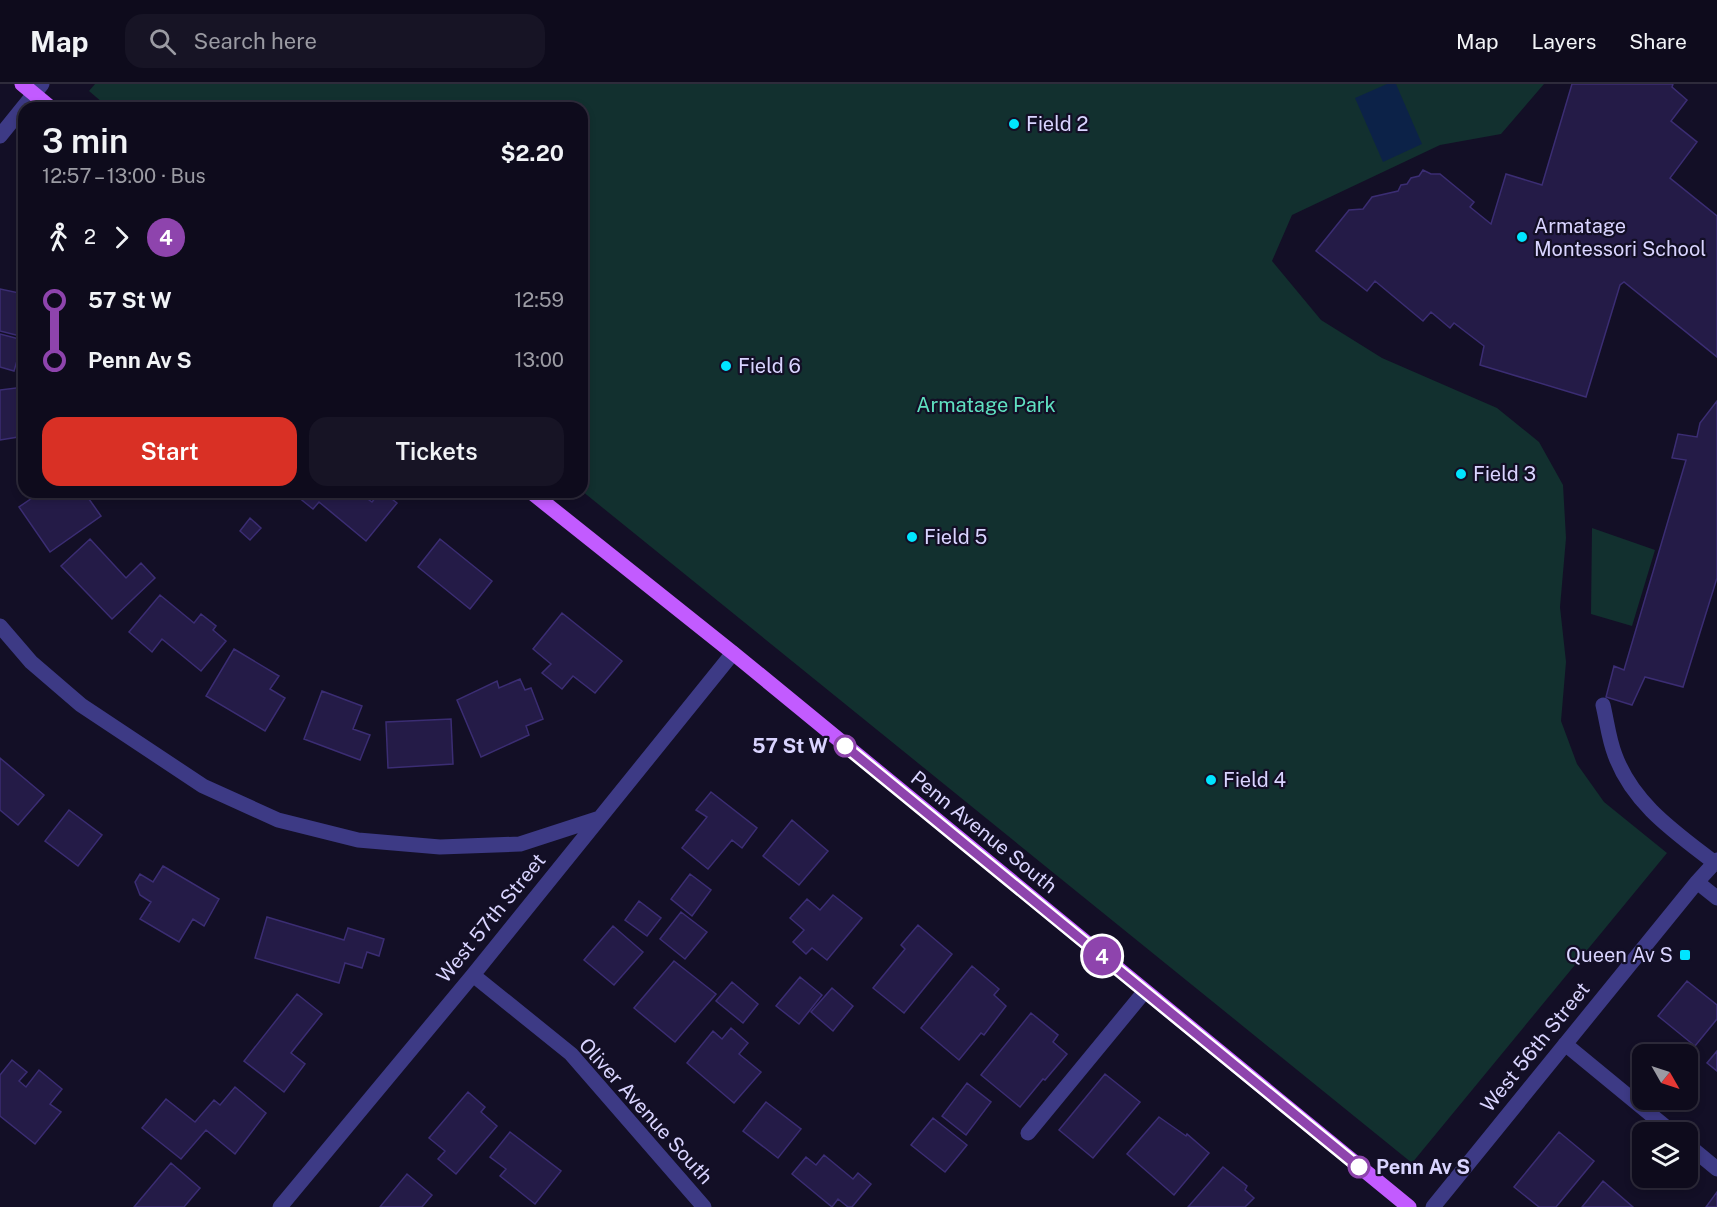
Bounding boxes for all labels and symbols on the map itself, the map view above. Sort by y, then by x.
place label: Field 2 [1026,112,1088,136]
marker: Field 2 [1007,117,1021,131]
place label: Armatage Montessori School [1534,214,1706,261]
marker: Armatage Montessori School [1515,230,1529,244]
place label: Field 6 [738,354,801,378]
marker: Field 6 [719,359,733,373]
park label: Armatage Park [916,393,1056,417]
place label: Field 3 [1473,462,1536,486]
marker: Field 3 [1454,467,1468,481]
place label: Field 5 [924,525,987,549]
marker: Field 5 [905,530,919,544]
place label: 57 St W [752,734,828,758]
marker: 57 St W [834,735,856,757]
street label: Penn Avenue South [906,766,1062,898]
place label: Field 4 [1223,768,1286,792]
marker: Field 4 [1204,773,1218,787]
street label: West 57th Street [432,849,550,987]
line badge: 4 [1082,936,1122,976]
place label: Queen Av S [1566,943,1673,967]
marker: Queen Av S [1678,948,1692,962]
street label: West 56th Street [1475,977,1595,1117]
street label: Oliver Avenue South [574,1033,718,1189]
north arrow [1632,1044,1698,1110]
place label: Penn Av S [1376,1155,1470,1179]
marker: Penn Av S [1348,1156,1370,1178]

